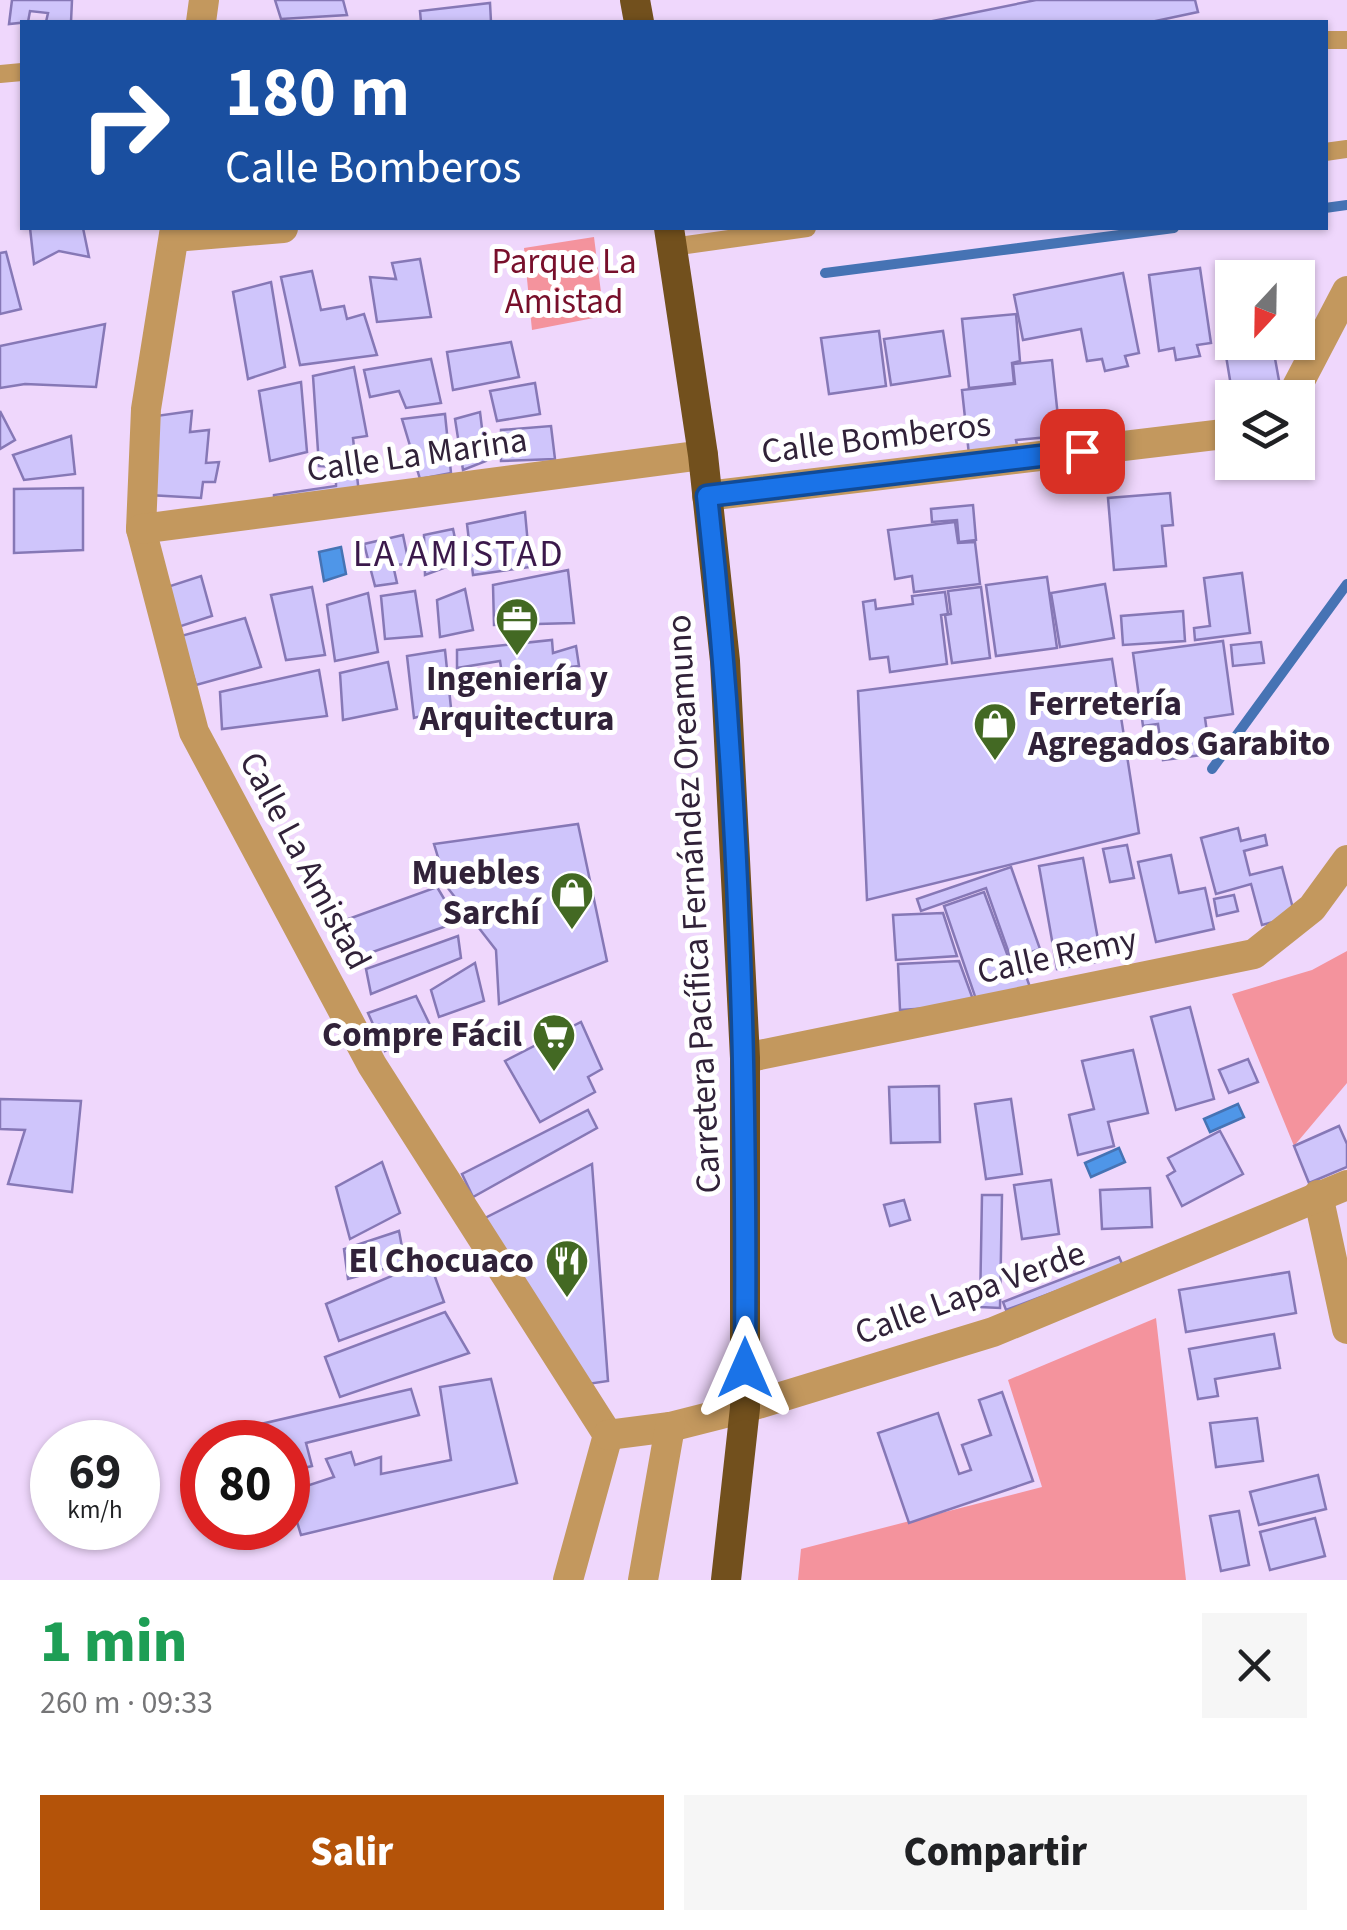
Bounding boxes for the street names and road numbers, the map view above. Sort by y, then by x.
street label: Calle Bomberos [759,399,993,477]
street label: Calle La Marina [304,415,530,495]
street label: Carretera Pacífica Fernández Oreamuno [654,613,734,1195]
street label: Calle La Amistad [227,743,383,979]
street label: Calle Remy [973,915,1141,997]
street label: Calle Lapa Verde [848,1228,1092,1358]

